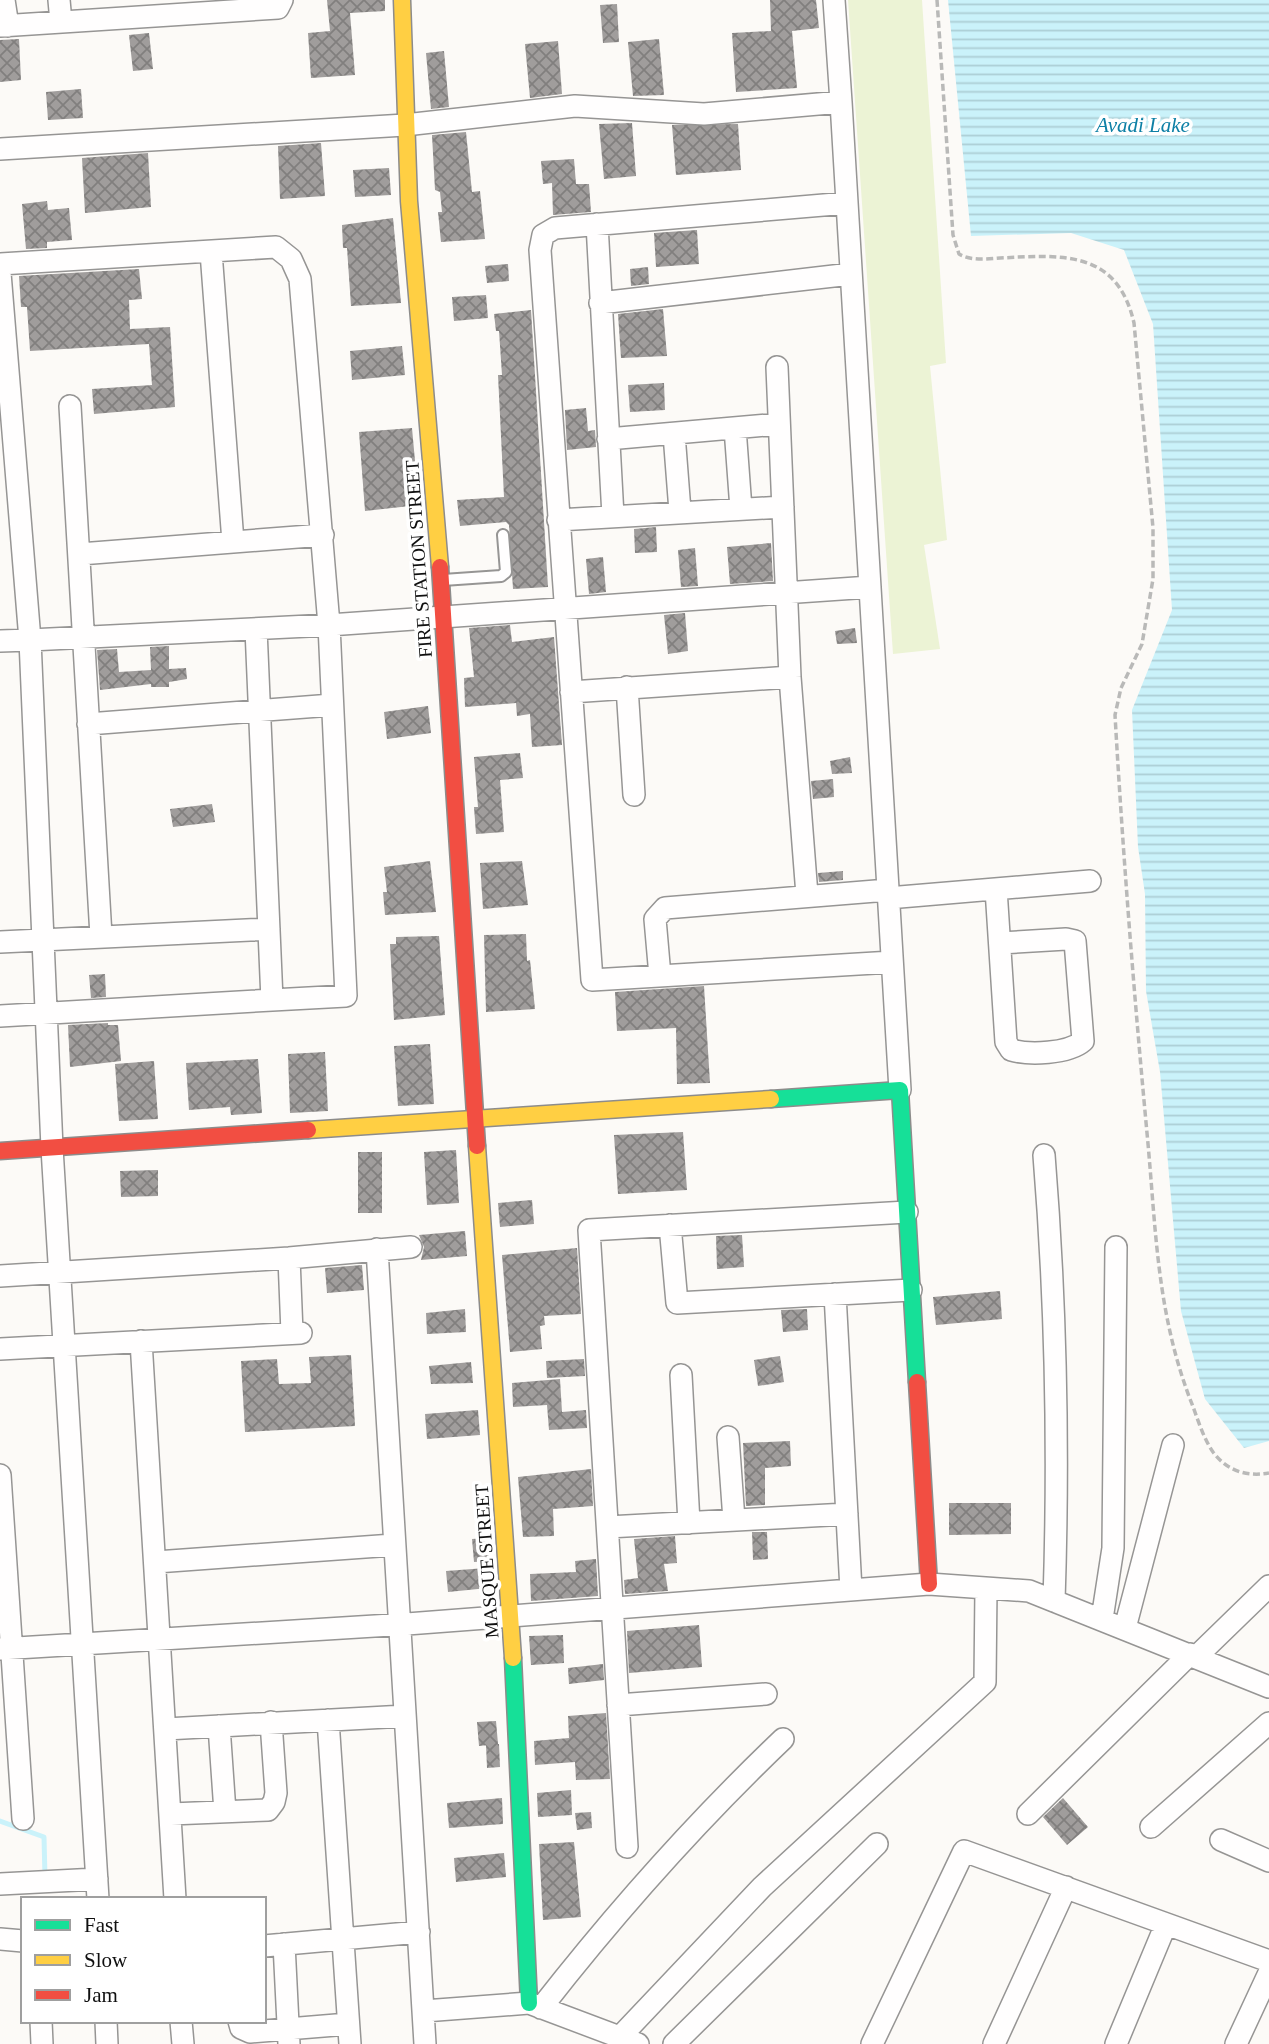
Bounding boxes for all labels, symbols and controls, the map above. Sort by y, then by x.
water label: Avadi Lake [1094,113,1190,137]
street label: FIRE STATION STREET [401,459,436,658]
street label: MASQUE STREET [471,1483,502,1639]
legend [21,1897,266,2023]
text: Fast [84,1913,119,1937]
text: Slow [84,1948,128,1972]
text: Jam [84,1983,118,2007]

